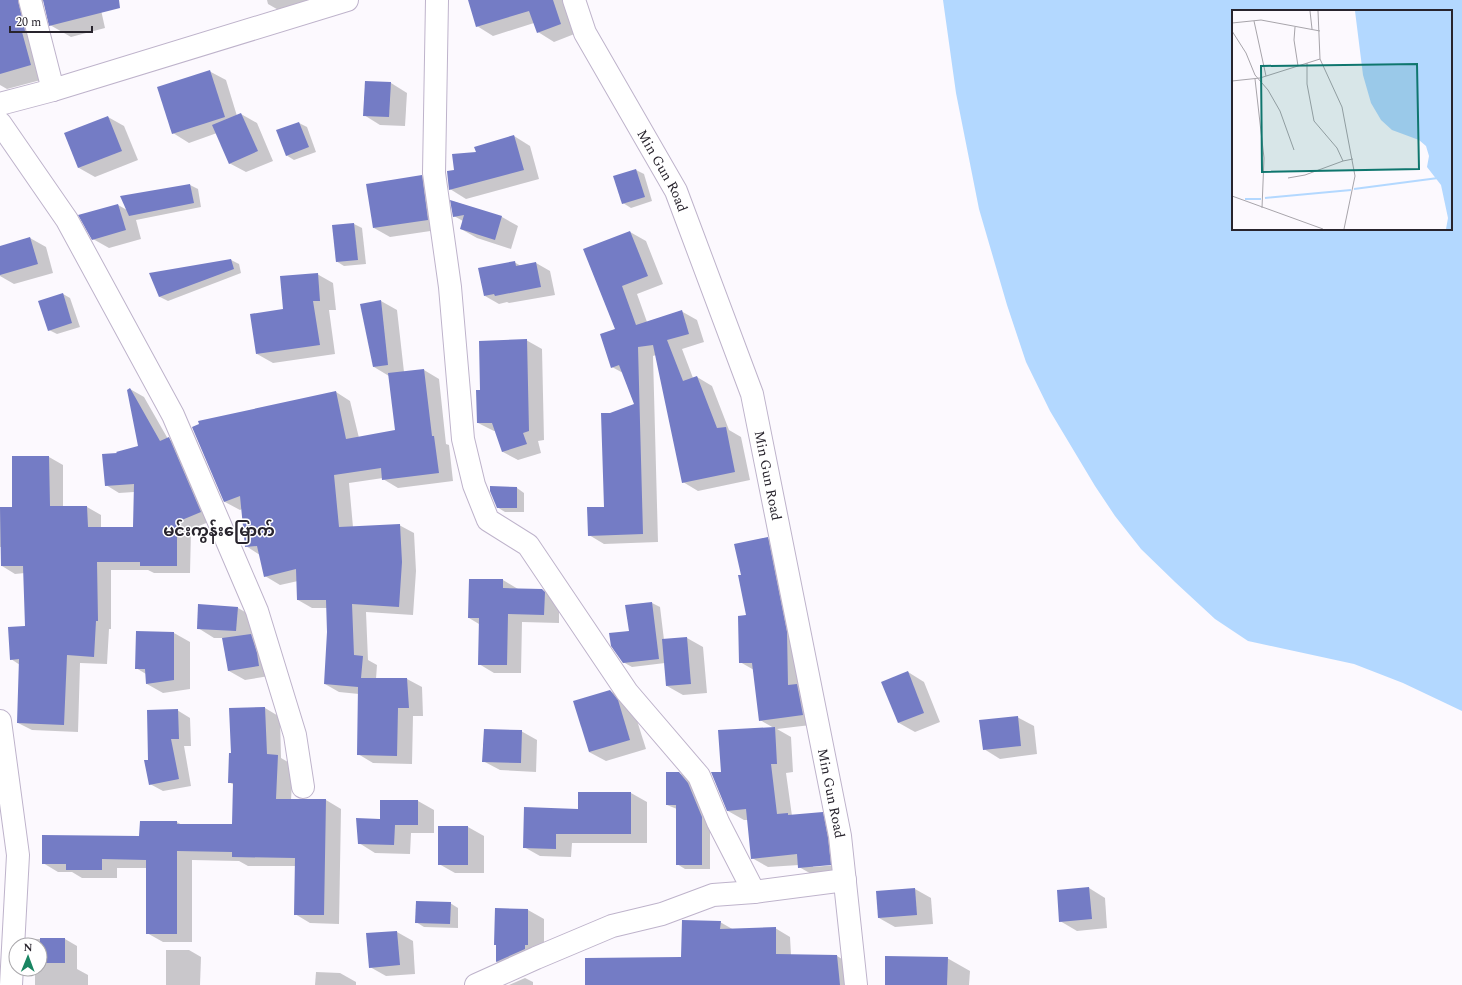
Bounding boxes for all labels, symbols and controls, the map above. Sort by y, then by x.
scale bar [10,8,92,34]
inset map [1232,10,1452,230]
text: 20 m [16,13,41,32]
street label: Min Gun Road [632,125,693,215]
street label: Min Gun Road [749,429,787,523]
district label: မင်းကွန်းမြောက် [163,519,275,544]
street label: Min Gun Road [812,746,851,840]
north arrow [8,937,48,977]
text: N [24,939,33,956]

